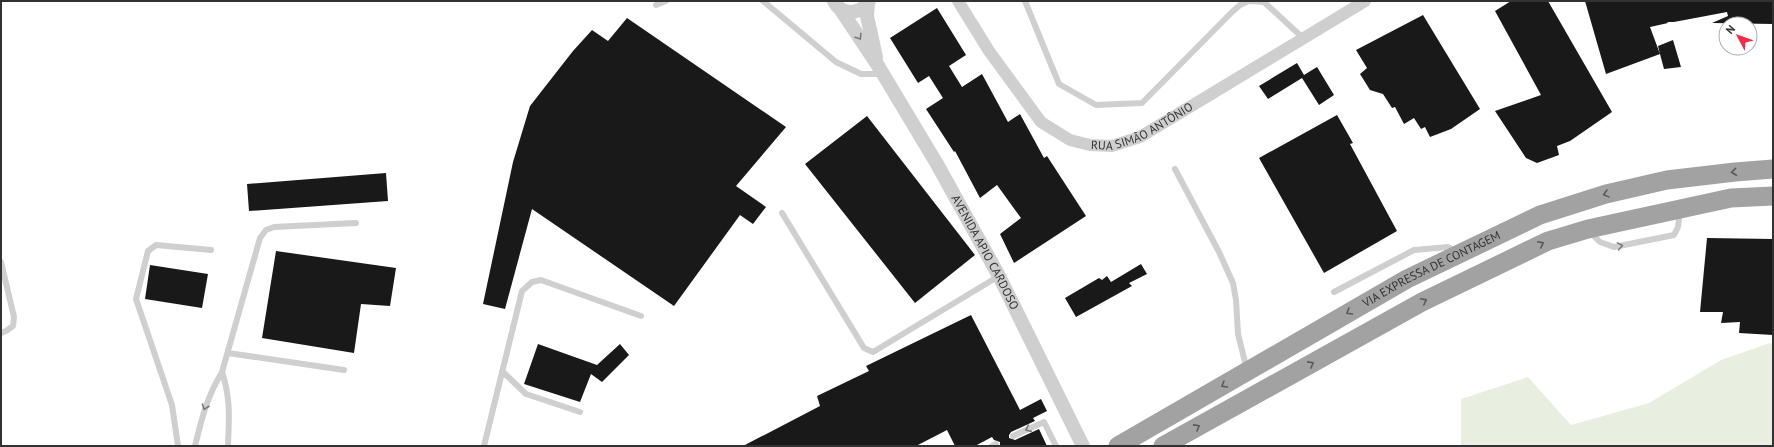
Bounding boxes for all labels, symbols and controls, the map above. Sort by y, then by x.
north arrow [1718,16,1758,56]
text: N [1723,22,1738,37]
one-way arrow [854,33,862,40]
street label: RUA SIMÃO ANTÔNIO [1091,99,1195,153]
one-way arrow [1731,167,1737,176]
one-way arrow [1603,189,1610,198]
street label: AVENIDA APIO CARDOSO [948,192,1022,312]
street label: VIA EXPRESSA DE CONTAGEM [1359,227,1503,311]
one-way arrow [1537,241,1545,249]
one-way arrow [1617,242,1623,250]
one-way arrow [1420,298,1428,306]
one-way arrow [1346,308,1353,315]
one-way arrow [1306,361,1314,368]
one-way arrow [1221,380,1228,387]
one-way arrow [202,403,210,410]
one-way arrow [1025,424,1033,432]
one-way arrow [1193,424,1200,432]

